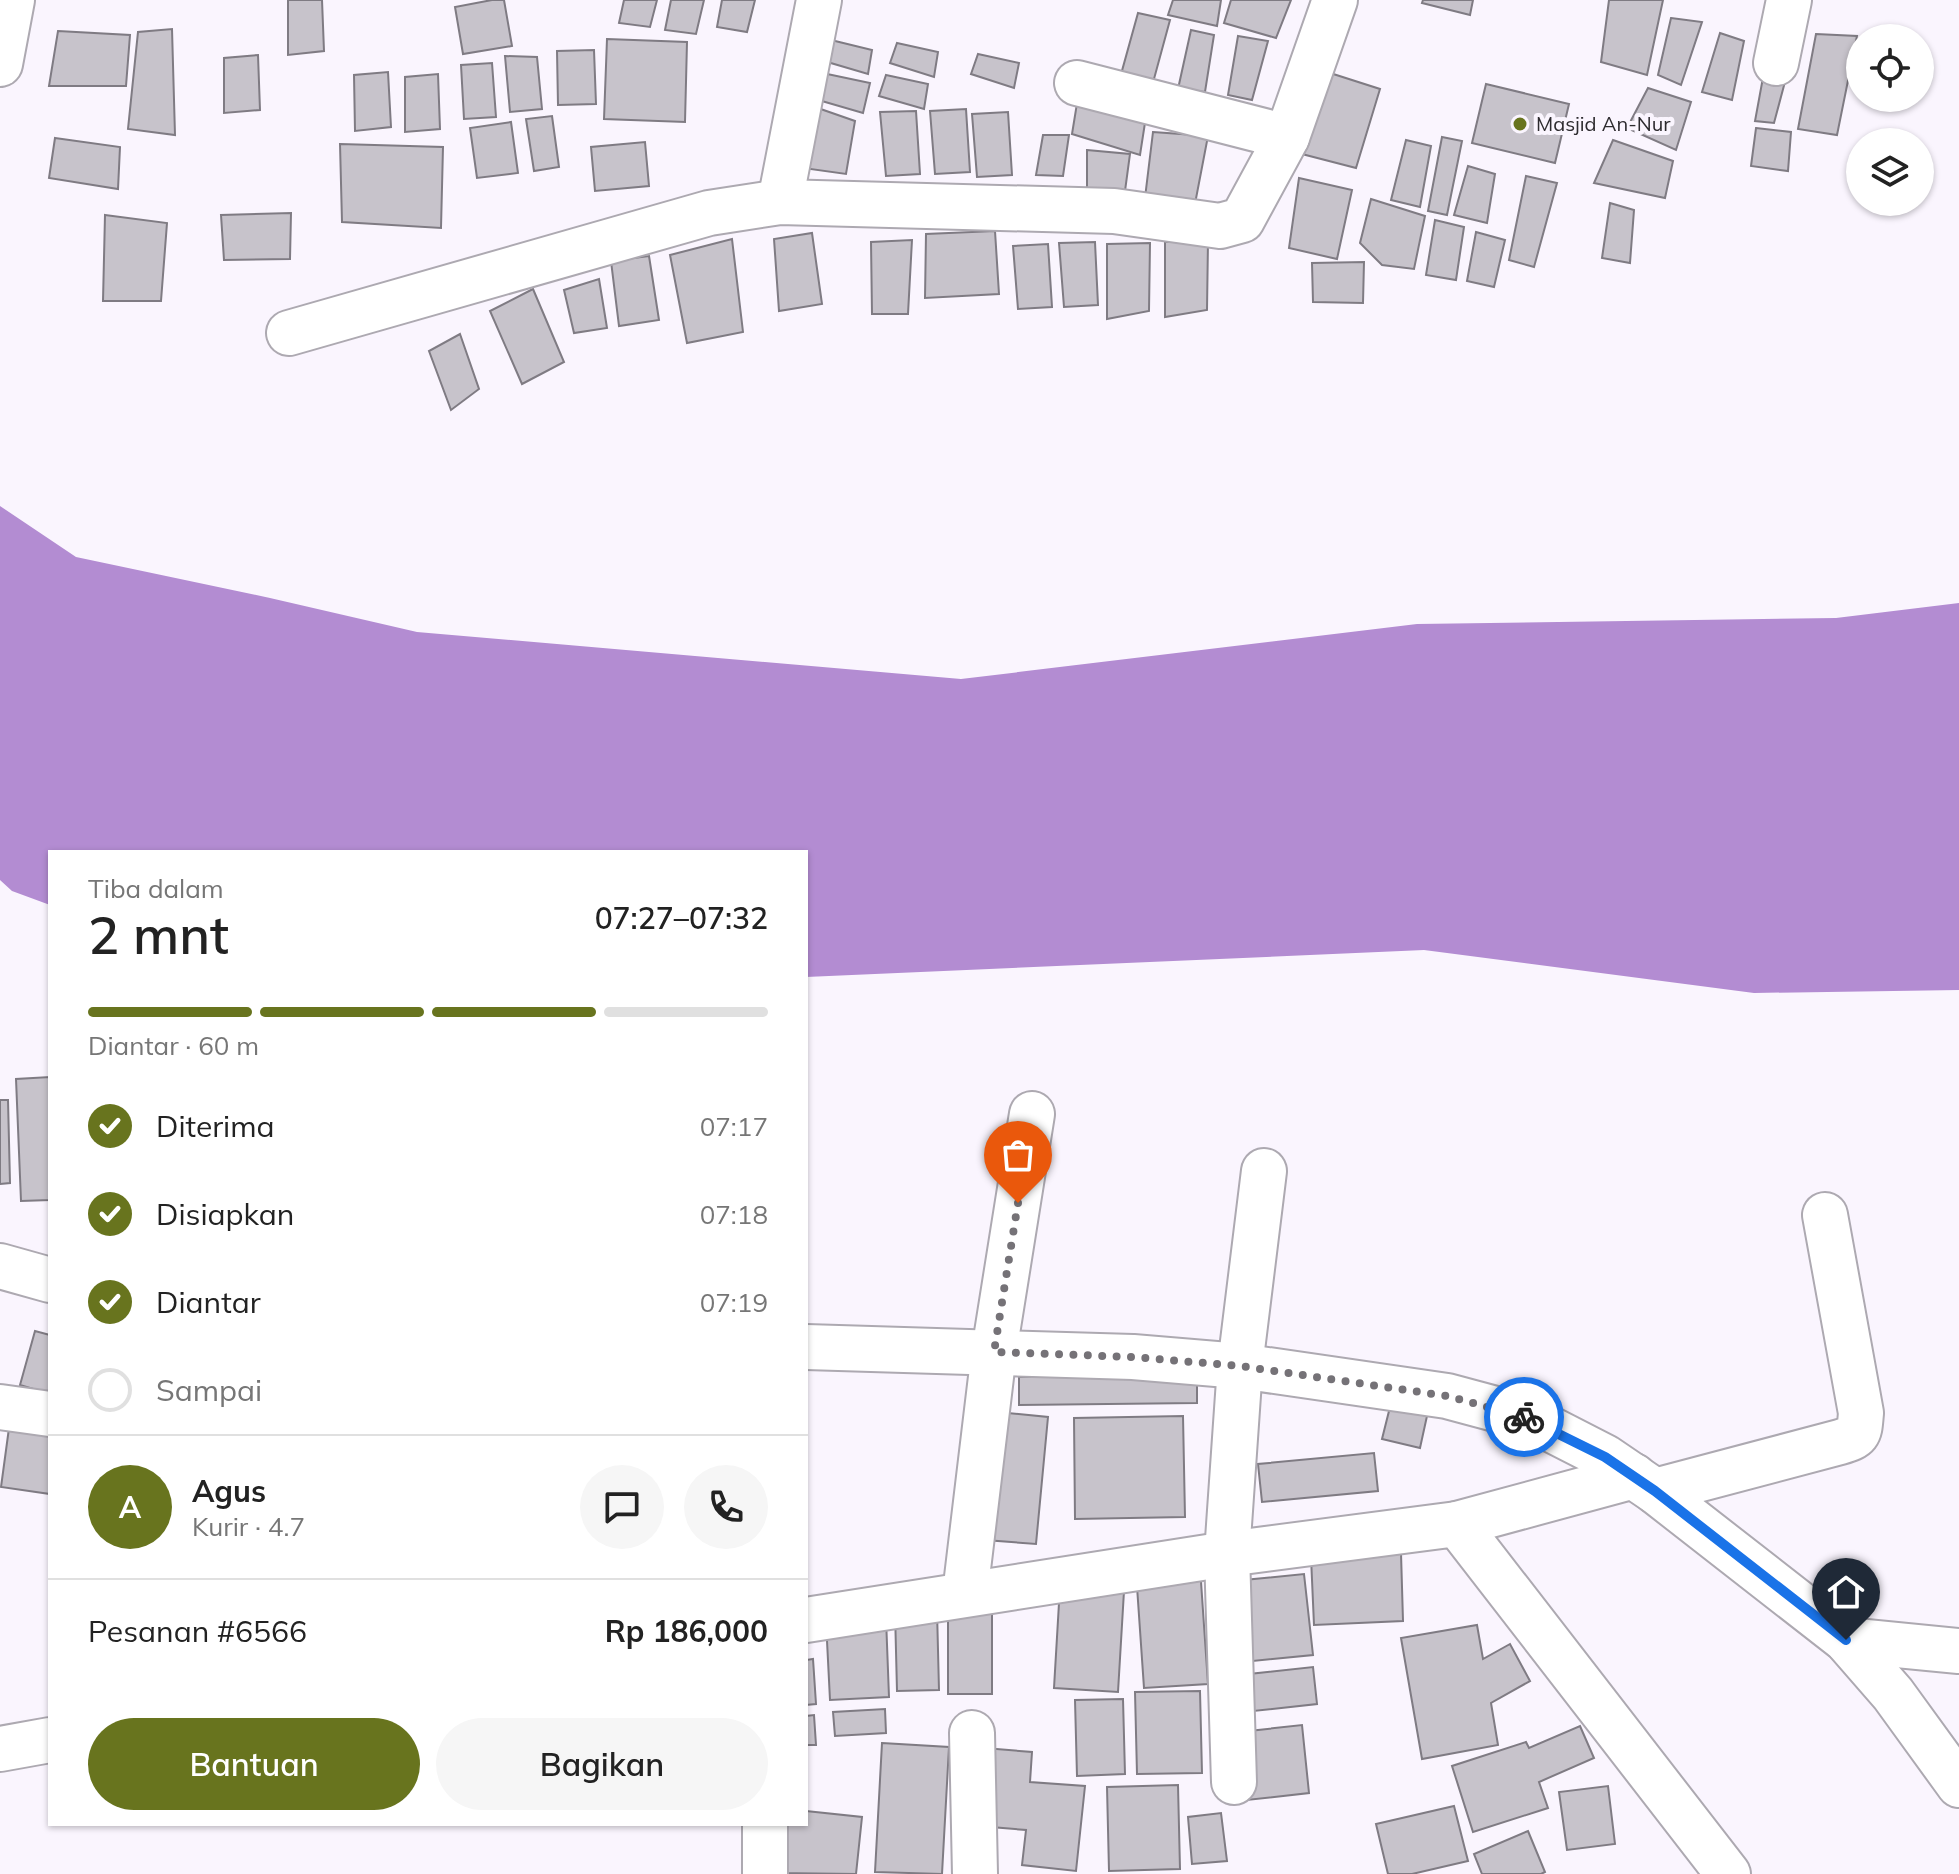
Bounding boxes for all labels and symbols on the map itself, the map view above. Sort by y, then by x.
place label: Masjid An-Nur [1536,111,1671,136]
marker: Masjid An-Nur [1511,115,1529,133]
pin [984,1121,1052,1203]
courier [1484,1377,1564,1457]
pin [1812,1558,1880,1640]

